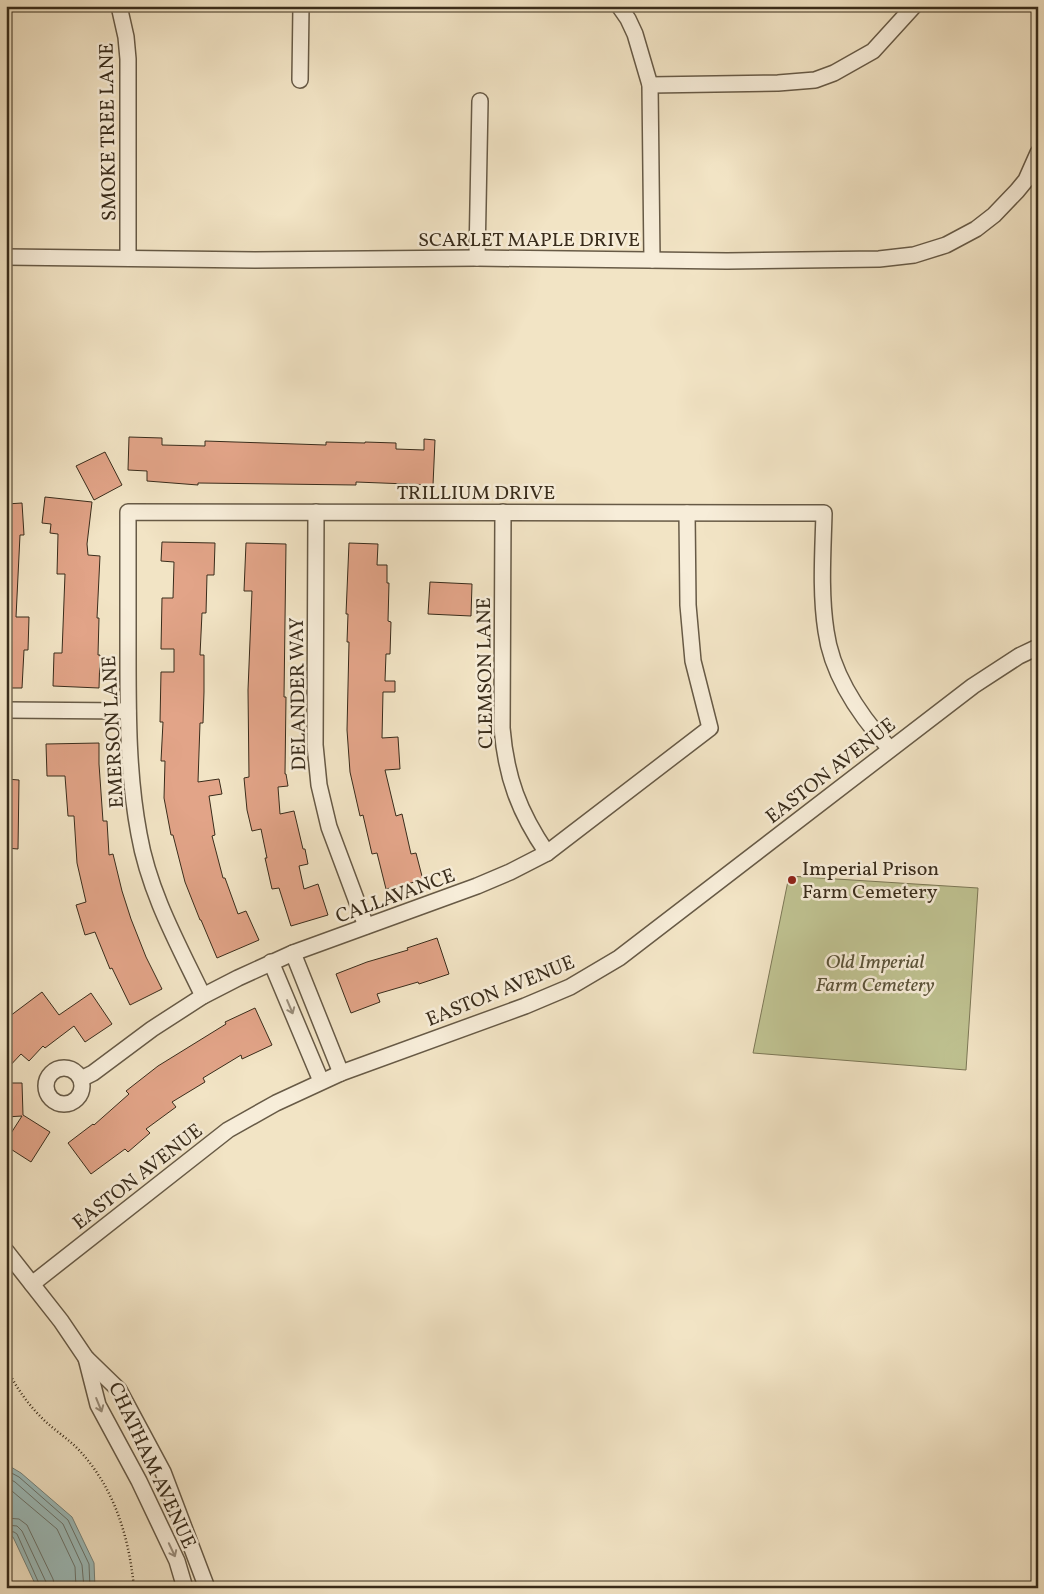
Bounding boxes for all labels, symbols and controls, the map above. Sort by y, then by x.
street label: SMOKE TREE LANE [93,43,125,221]
street label: SCARLET MAPLE DRIVE [418,227,640,255]
street label: TRILLIUM DRIVE [397,480,555,508]
street label: CLEMSON LANE [471,597,501,749]
street label: DELANDER WAY [284,617,314,771]
street label: EMERSON LANE [96,655,132,809]
street label: EASTON AVENUE [760,712,902,831]
place label: Imperial Prison Farm Cemetery [802,856,939,907]
street label: CALLAVANCE [332,862,459,931]
marker: Imperial Prison Farm Cemetery [786,874,798,886]
street label: EASTON AVENUE [422,949,579,1034]
park label: Old Imperial Farm Cemetery [815,949,935,1000]
one-way arrow [286,999,295,1014]
street label: EASTON AVENUE [67,1118,209,1237]
street label: CHATHAM AVENUE [100,1378,202,1554]
one-way arrow [95,1397,104,1412]
one-way arrow [167,1542,177,1557]

